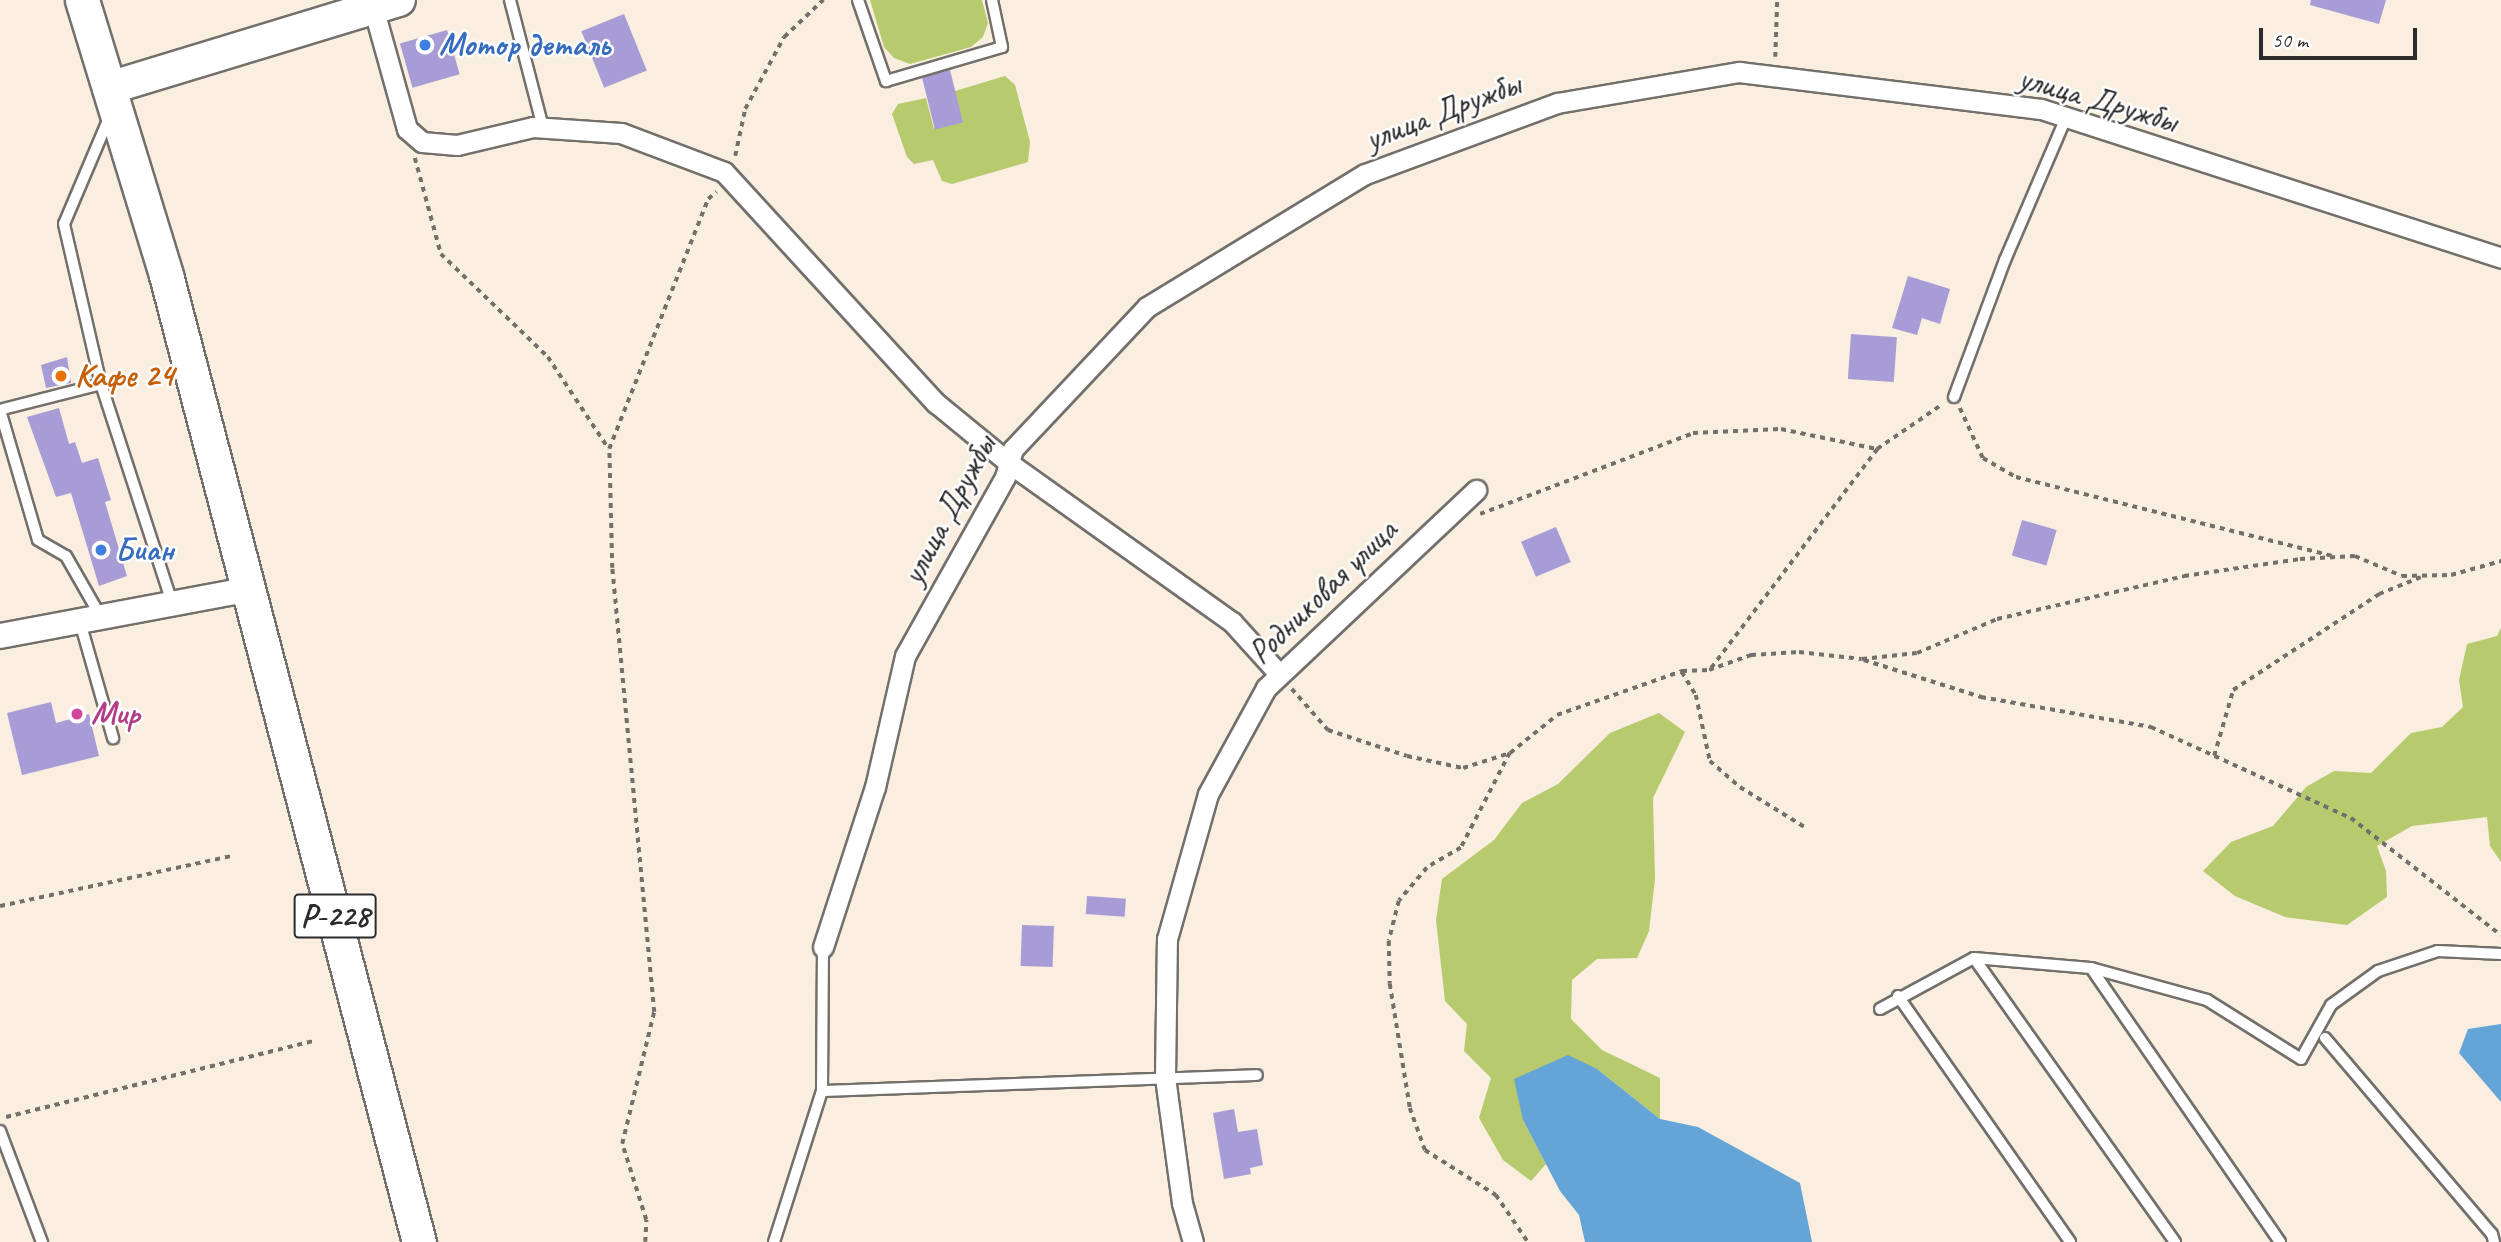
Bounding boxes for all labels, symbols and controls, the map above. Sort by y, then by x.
scale bar [2263,14,2420,58]
place label: Мотор деталь [439,25,611,65]
text: 50 m [2272,27,2308,53]
marker: Мотор деталь [417,37,433,53]
street label: улица Дружбы [2015,59,2181,141]
street label: улица Дружбы [1360,65,1526,159]
place label: Кафе 24 [75,356,174,396]
marker: Кафе 24 [53,368,69,384]
street label: улица Дружбы [894,429,1004,591]
street label: Родниковая улица [1239,510,1407,674]
place label: Биан [115,530,174,570]
marker: Биан [93,542,109,558]
place label: Мир [91,694,139,734]
marker: Мир [69,706,85,722]
road number: Р-228 [293,888,377,945]

